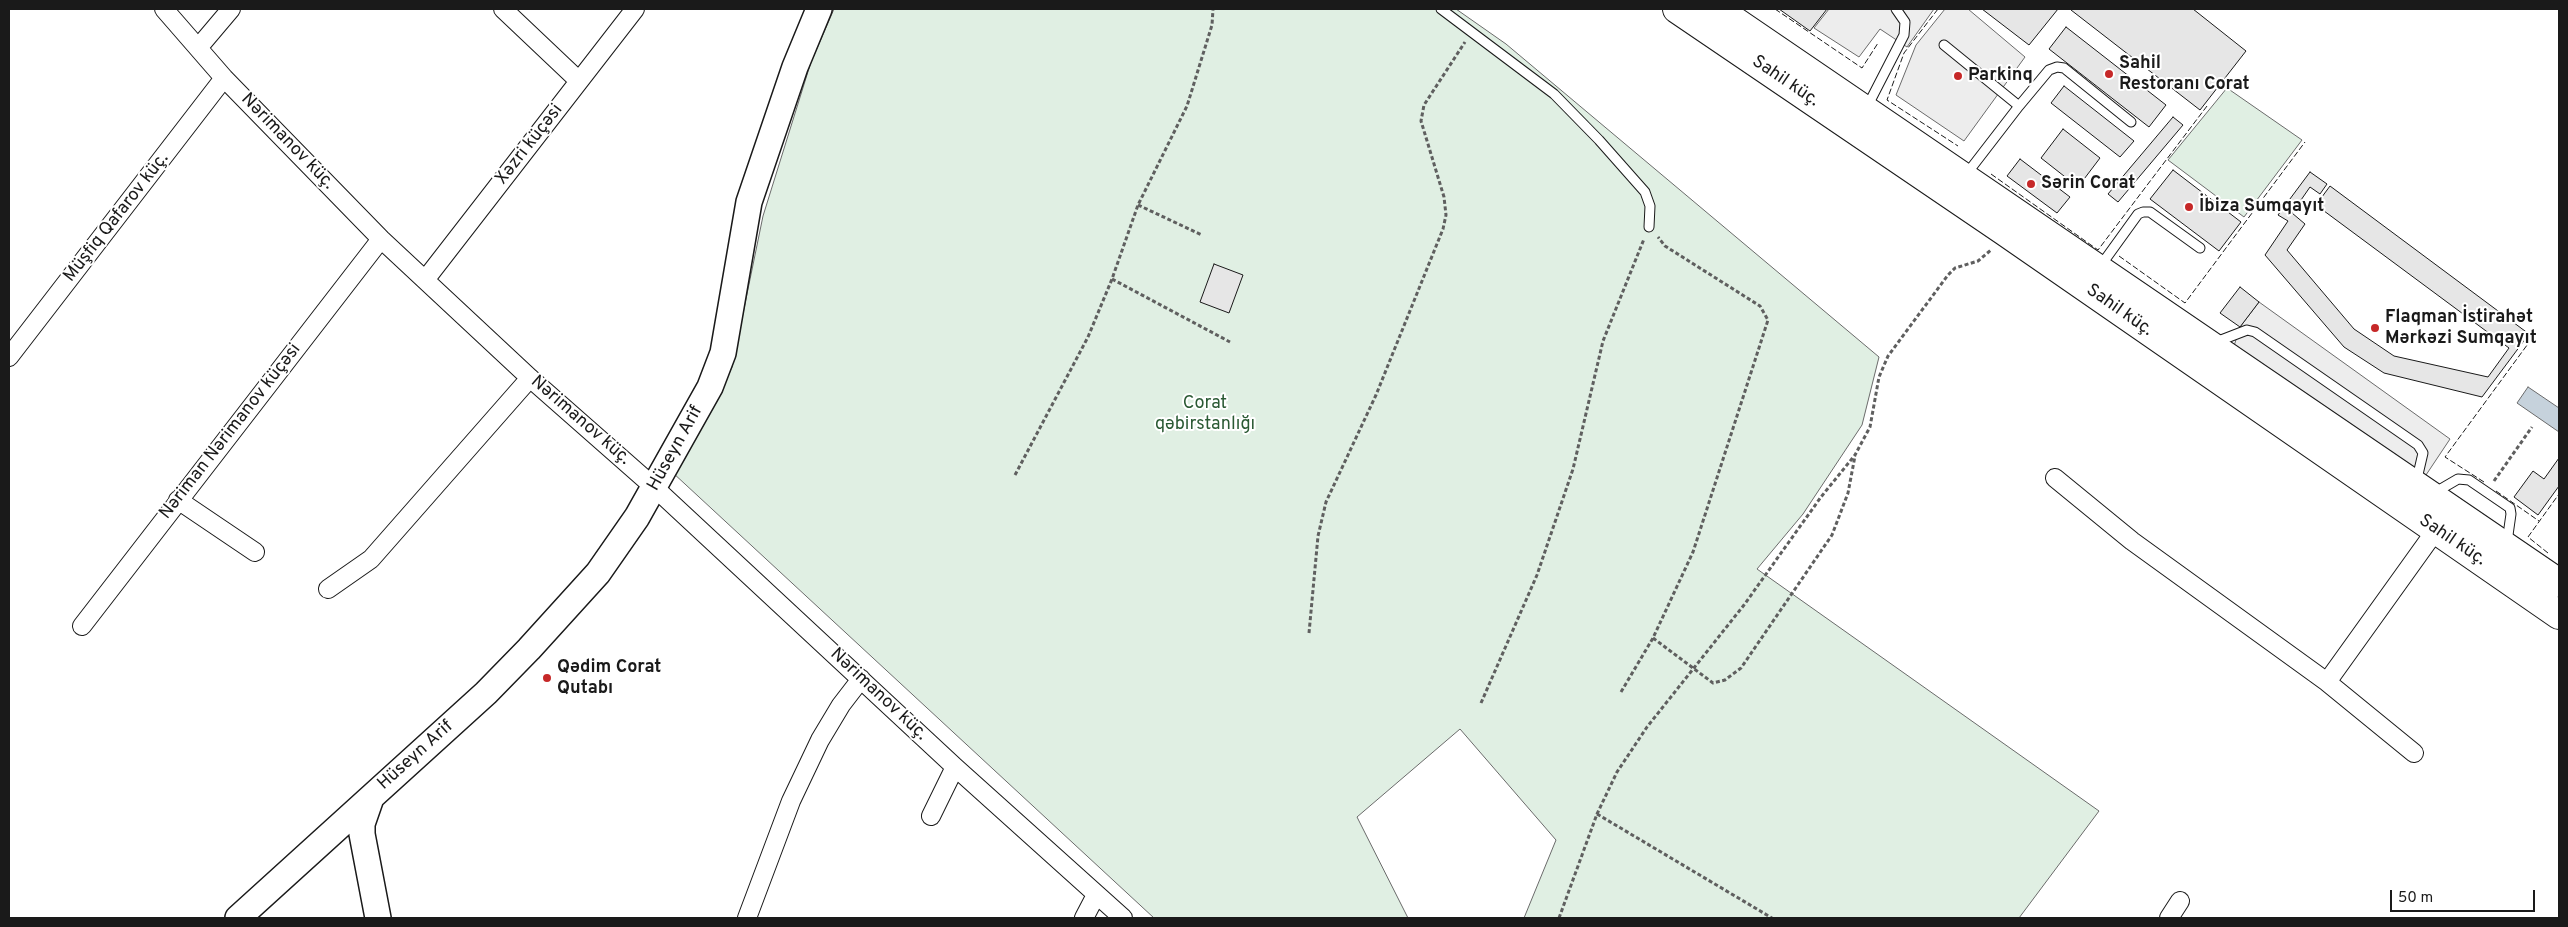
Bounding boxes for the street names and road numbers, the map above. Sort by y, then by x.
street label: Sahil küç. [1747,52,1823,112]
street label: Nərimanov küç. [236,89,338,195]
street label: Xəzri küçəsi [492,100,568,190]
street label: Müşfiq Qafarov küç. [60,149,174,287]
street label: Sahil küç. [2081,280,2157,342]
street label: Nəriman Nərimanov küçəsi [156,340,306,524]
street label: Nərimanov küç. [526,372,634,470]
street label: Hüseyn Arif [644,403,708,495]
street label: Sahil küç. [2414,511,2490,571]
street label: Nərimanov küç. [825,644,931,746]
street label: Hüseyn Arif [374,716,458,796]

